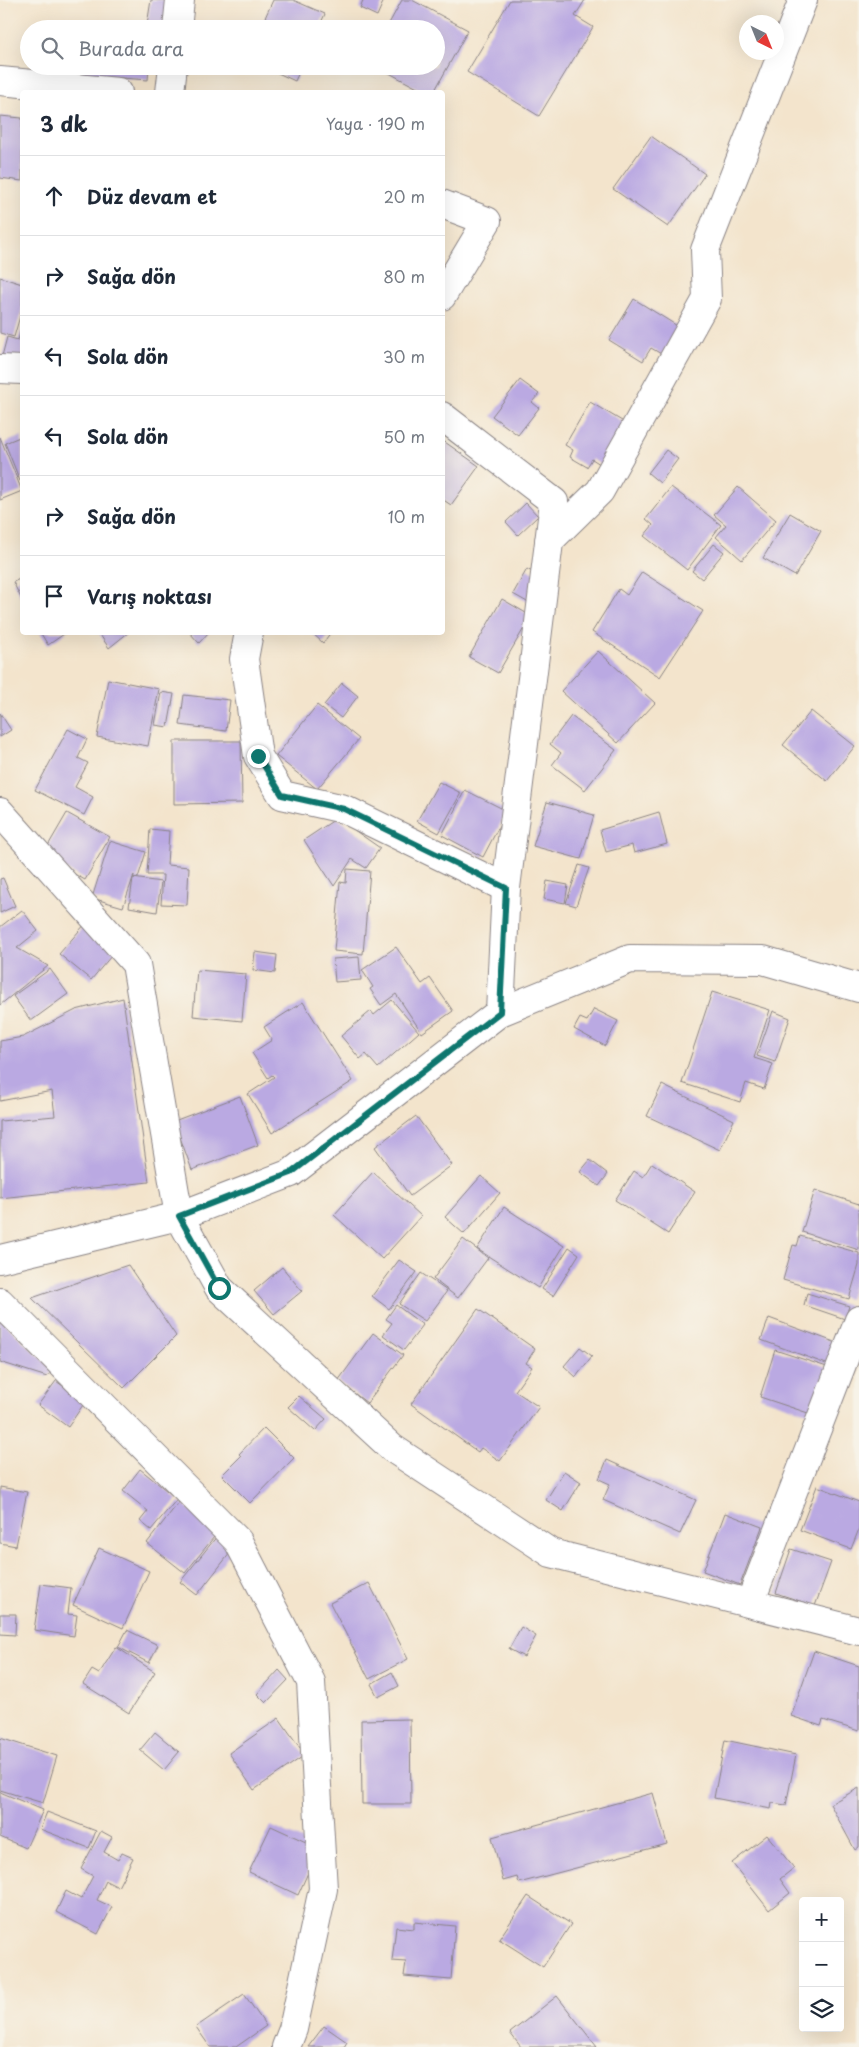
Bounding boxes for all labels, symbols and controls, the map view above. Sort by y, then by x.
north arrow [739,15,784,60]
search box [20,20,445,75]
icon: search [38,34,66,62]
text: Burada ara [78,34,183,62]
text: 3 dk [40,107,88,139]
text: Yaya · 190 m [326,111,425,135]
icon: ahead [40,182,68,210]
text: Düz devam et [87,182,217,210]
text: 20 m [384,184,425,208]
icon: right [40,262,68,290]
text: Sağa dön [87,262,176,290]
text: 80 m [383,264,425,288]
icon: left [40,342,68,370]
text: Sola dön [87,342,168,370]
text: 30 m [383,344,425,368]
icon: left [40,422,68,450]
text: Sola dön [87,422,168,450]
text: 50 m [384,424,425,448]
icon: right [40,502,68,530]
text: Sağa dön [87,502,176,530]
text: 10 m [388,504,425,528]
icon: arrive [40,582,68,610]
text: Varış noktası [87,582,212,610]
route end [247,745,270,768]
route start [208,1277,231,1300]
map controls [799,1897,844,2032]
button: + [799,1897,844,1942]
button: − [799,1942,844,1987]
button: layers [799,1987,844,2032]

